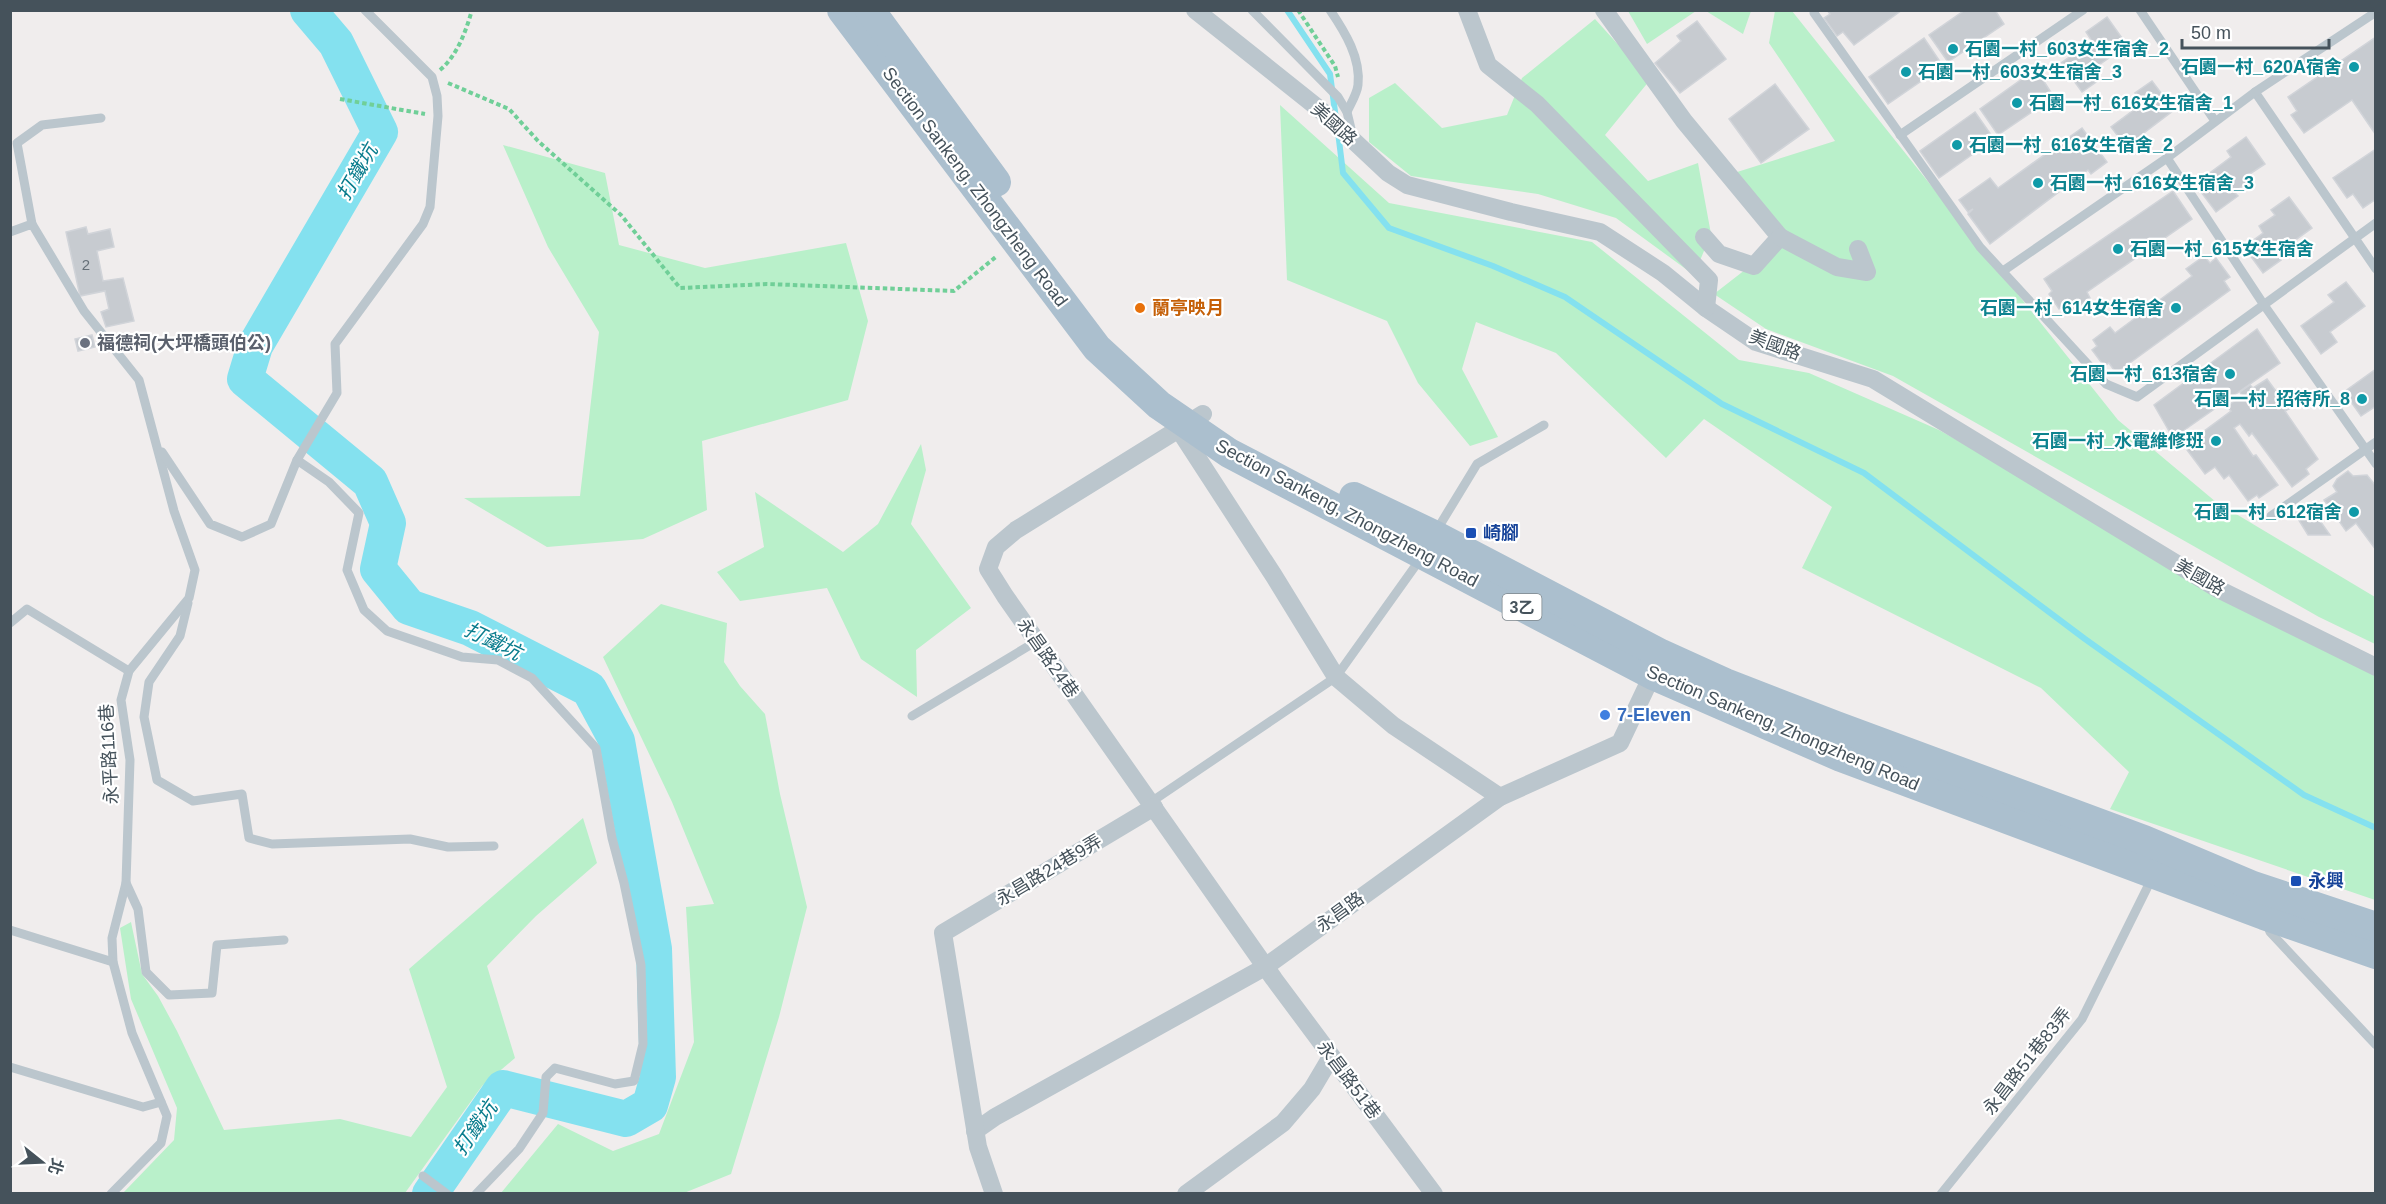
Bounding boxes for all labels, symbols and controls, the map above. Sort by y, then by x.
scale bar [2182,12,2329,50]
text: 50 m [2191,23,2231,43]
place label: 石園一村_603女生宿舍_2 [1965,39,2169,59]
marker: 石園一村_603女生宿舍_2 [1946,42,1960,56]
place label: 石園一村_620A宿舍 [2181,57,2342,77]
marker: 石園一村_620A宿舍 [2347,60,2361,74]
place label: 石園一村_603女生宿舍_3 [1918,62,2122,82]
street label: Section Sankeng, Zhongzheng Road [878,63,1072,311]
marker: 石園一村_603女生宿舍_3 [1899,65,1913,79]
place label: 石園一村_616女生宿舍_1 [2029,93,2233,113]
marker: 石園一村_616女生宿舍_1 [2010,96,2024,110]
street label: 美國路 [1307,99,1361,149]
place label: 石園一村_616女生宿舍_2 [1969,135,2173,155]
water label: 打鐵坑 [332,138,383,203]
marker: 石園一村_616女生宿舍_2 [1950,138,1964,152]
place label: 石園一村_616女生宿舍_3 [2050,173,2254,193]
marker: 石園一村_616女生宿舍_3 [2031,176,2045,190]
place label: 石園一村_615女生宿舍 [2130,239,2314,259]
marker: 石園一村_615女生宿舍 [2111,242,2125,256]
house number: 2 [82,256,90,273]
place label: 蘭亭映月 [1152,298,1224,318]
place label: 石園一村_614女生宿舍 [1980,298,2164,318]
marker: 蘭亭映月 [1133,301,1147,315]
marker: 石園一村_614女生宿舍 [2169,301,2183,315]
street label: 美國路 [1746,326,1804,364]
place label: 福德祠(大坪橋頭伯公) [97,333,271,353]
marker: 福德祠(大坪橋頭伯公) [78,336,92,350]
place label: 石園一村_613宿舍 [2070,364,2218,384]
marker: 石園一村_613宿舍 [2223,367,2237,381]
place label: 石園一村_招待所_8 [2194,389,2350,409]
marker: 石園一村_招待所_8 [2355,392,2369,406]
place label: 石園一村_水電維修班 [2032,431,2204,451]
marker: 石園一村_水電維修班 [2209,434,2223,448]
street label: Section Sankeng, Zhongzheng Road [1212,435,1482,591]
place label: 石園一村_612宿舍 [2194,502,2342,522]
marker: 石園一村_612宿舍 [2347,505,2361,519]
place label: 崎腳 [1483,523,1519,543]
marker: 崎腳 [1464,526,1478,540]
street label: 美國路 [2172,555,2228,599]
road number: 3乙 [1502,594,1541,620]
street label: 永昌路24巷 [1013,615,1083,701]
water label: 打鐵坑 [461,618,527,665]
street label: Section Sankeng, Zhongzheng Road [1644,661,1922,795]
street label: 永平路116巷 [96,703,122,805]
place label: 7-Eleven [1617,705,1691,725]
marker: 7-Eleven [1598,708,1612,722]
street label: 永昌路24巷9弄 [992,831,1106,909]
place label: 永興 [2308,871,2344,891]
marker: 永興 [2289,874,2303,888]
street label: 永昌路 [1312,888,1368,936]
street label: 永昌路51巷83弄 [1979,1004,2075,1118]
street label: 永昌路51巷 [1313,1037,1385,1123]
water label: 打鐵坑 [449,1095,503,1159]
north arrow [12,1132,72,1192]
text: 北 [45,1156,66,1177]

